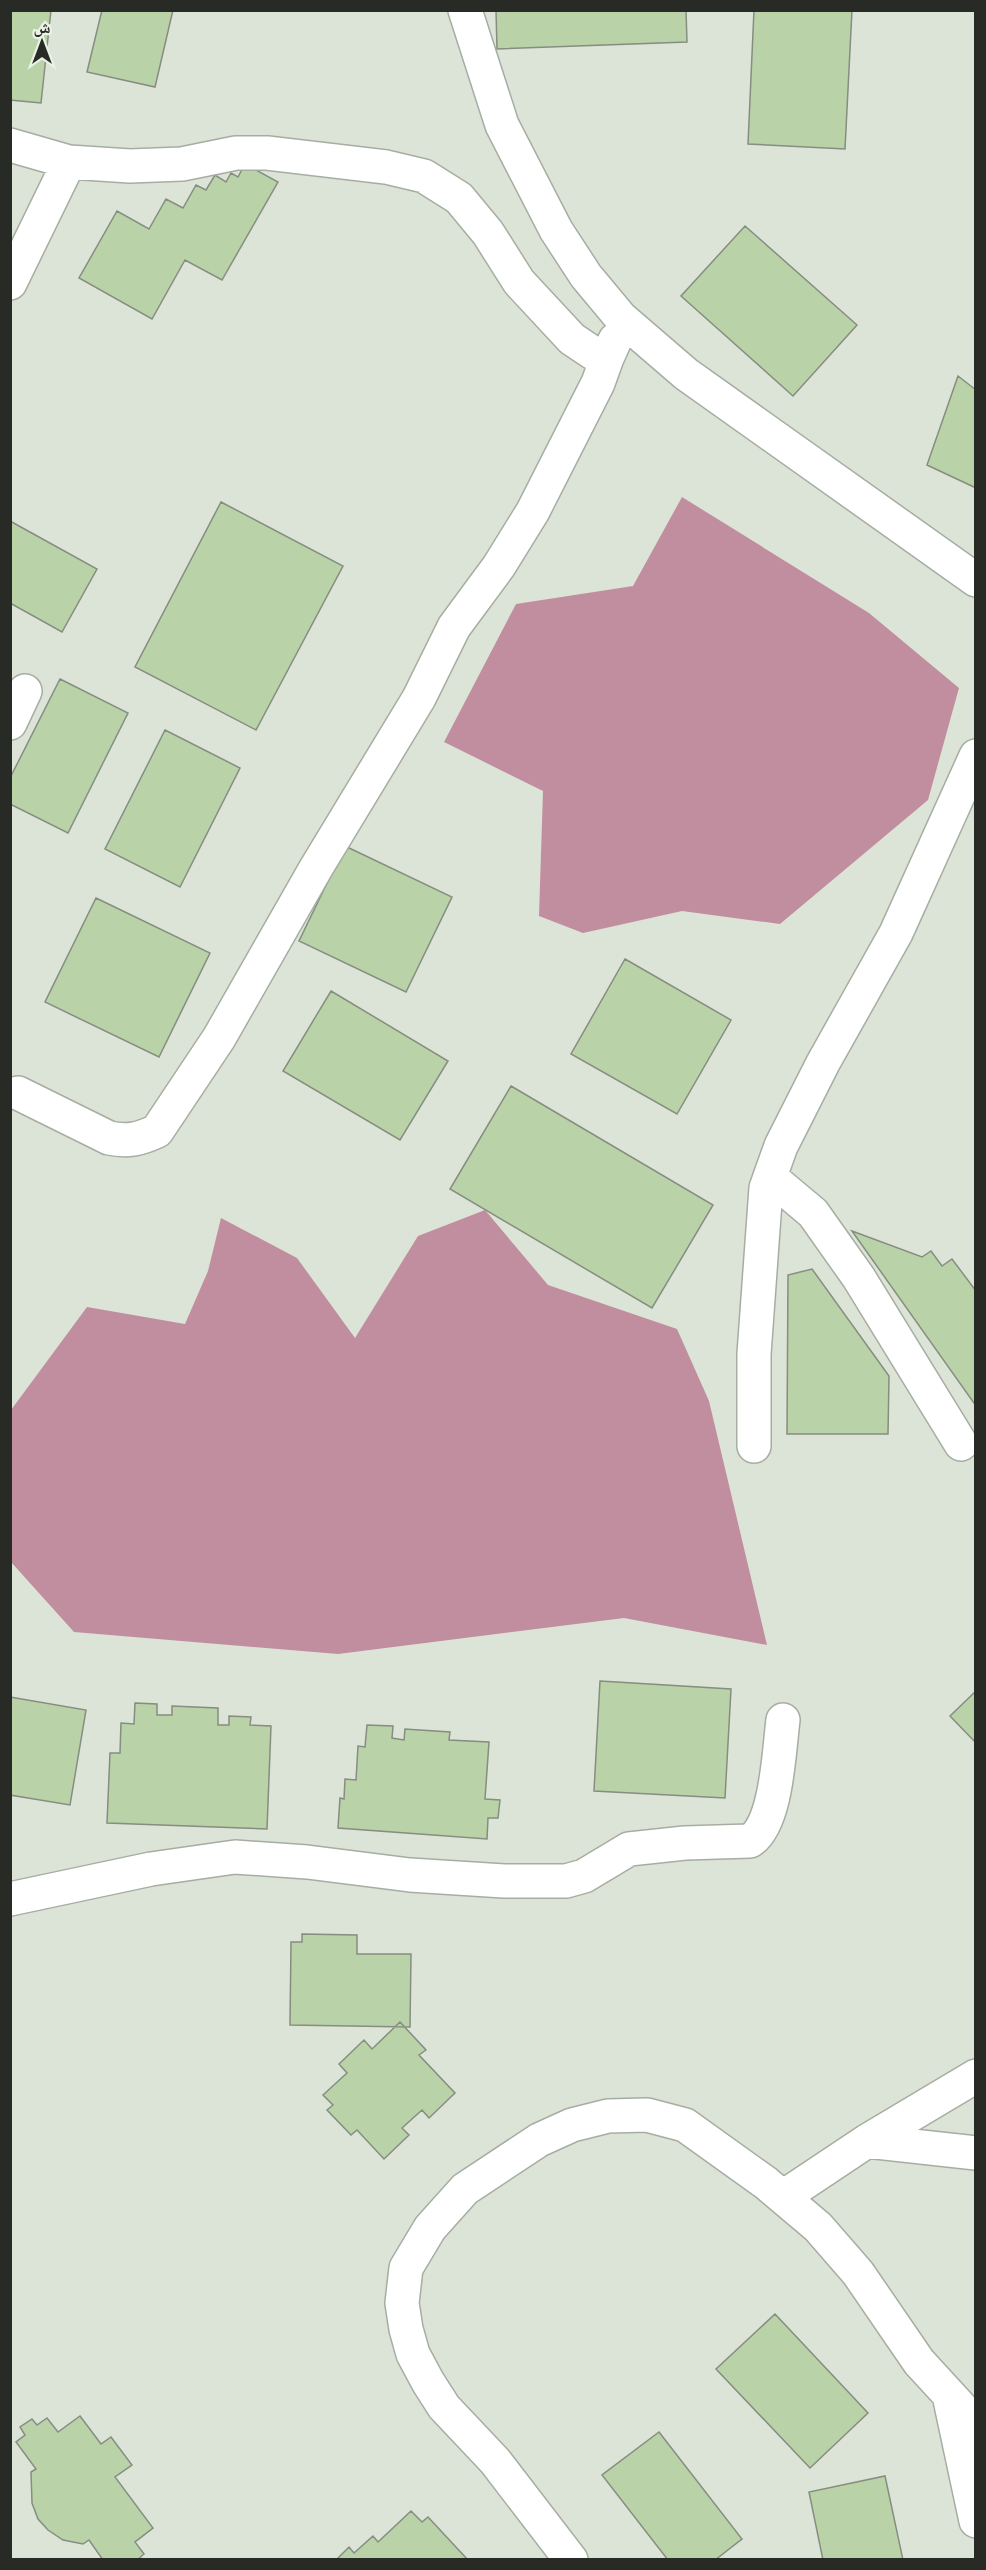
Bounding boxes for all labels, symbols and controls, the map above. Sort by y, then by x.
north arrow [12,12,72,72]
text: ش [34,18,51,37]

